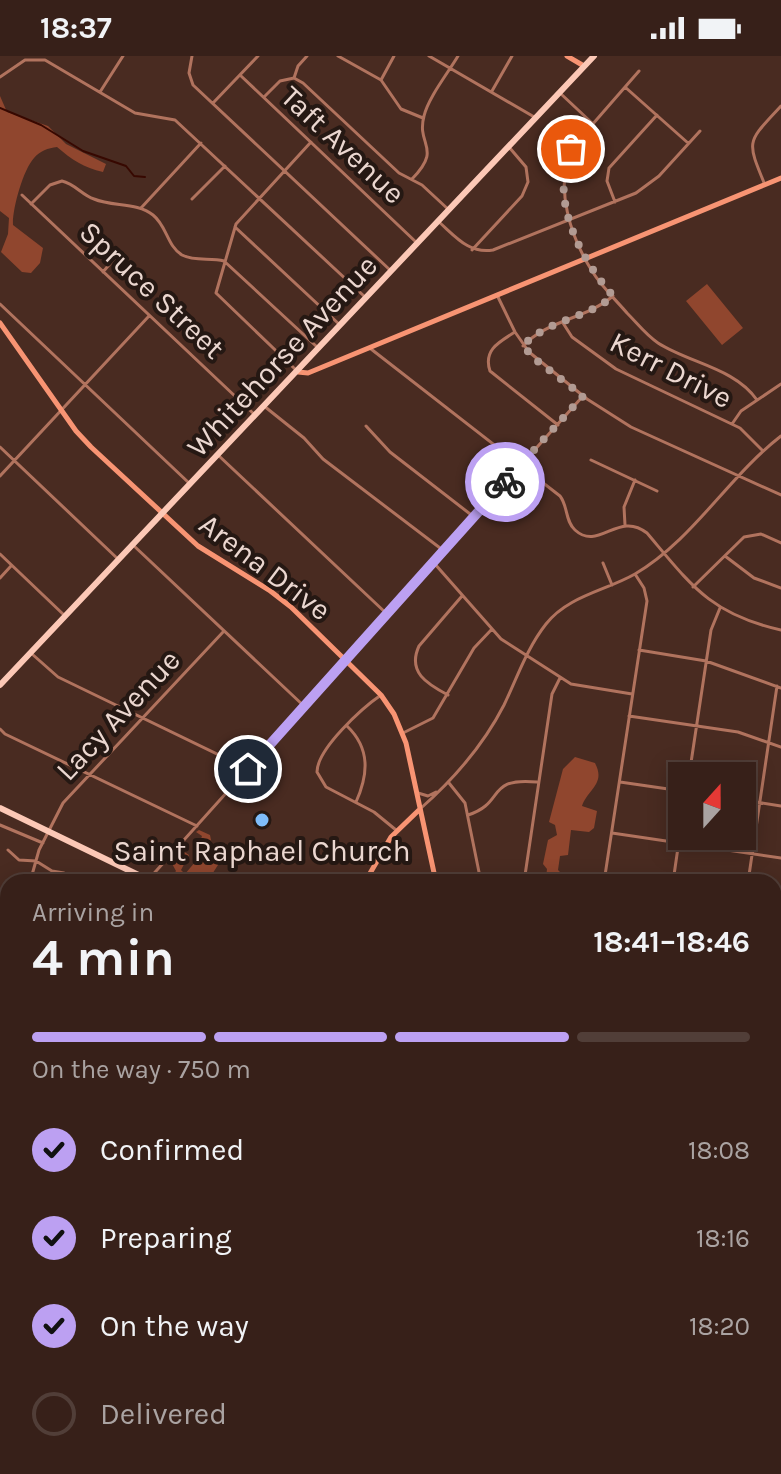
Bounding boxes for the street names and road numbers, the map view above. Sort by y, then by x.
street label: Taft Avenue [274,79,412,211]
street label: Spruce Street [72,214,232,366]
street label: Whitehorse Avenue [179,248,385,464]
street label: Kerr Drive [604,324,738,416]
street label: Arena Drive [192,506,338,628]
street label: Lacy Avenue [48,642,188,788]

